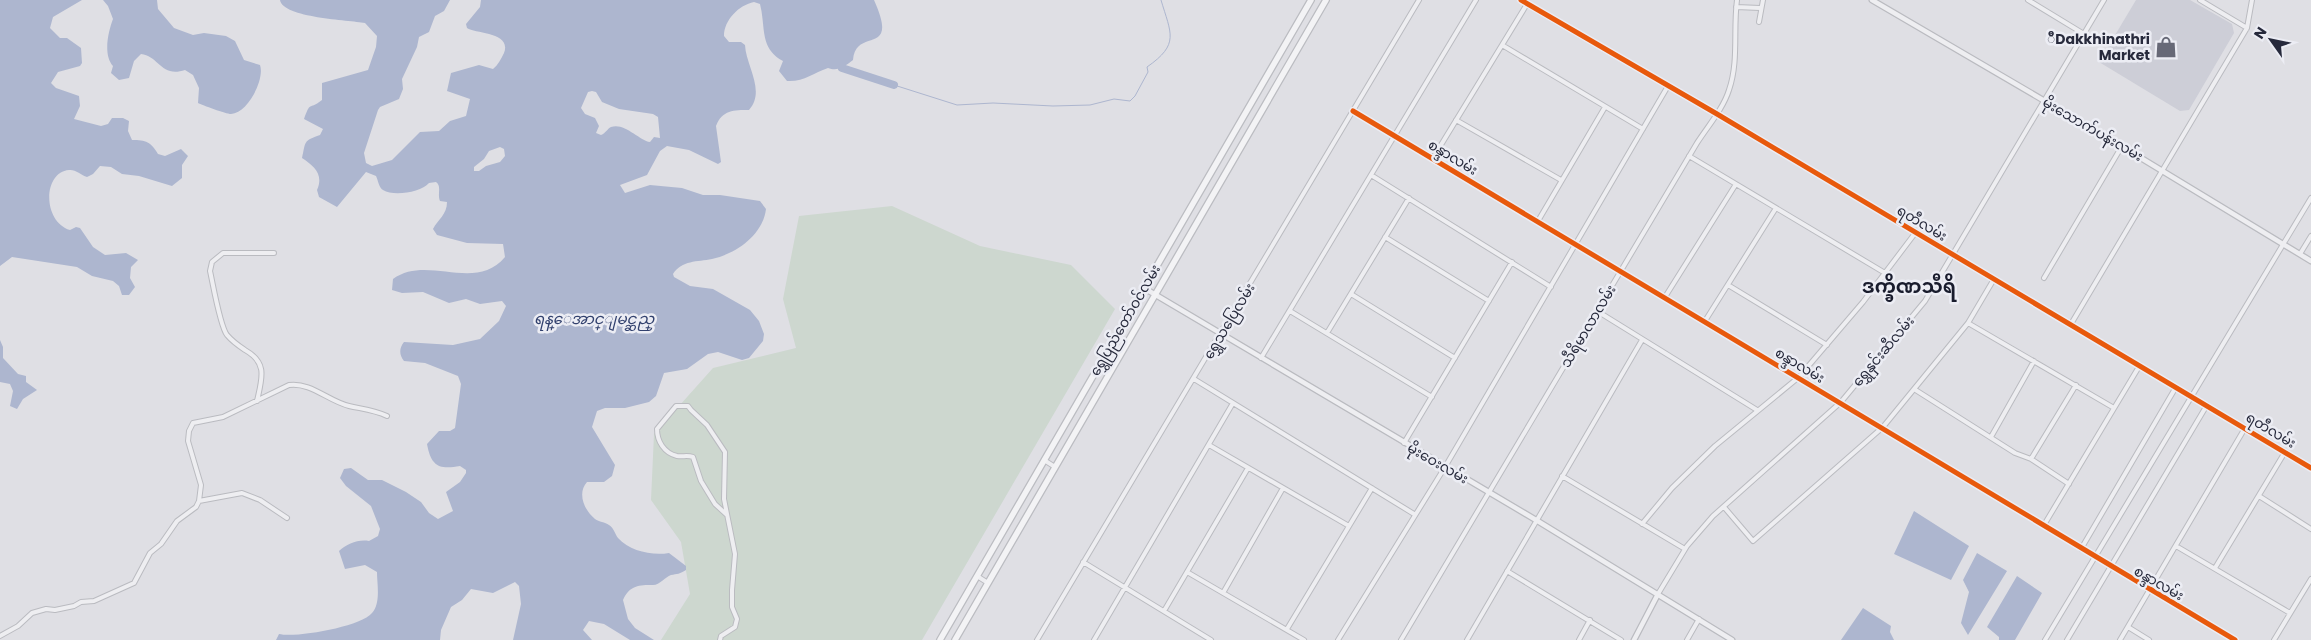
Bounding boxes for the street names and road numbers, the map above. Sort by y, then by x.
street label: မိုးသောက်ပန်းလမ်း [2038,92,2147,168]
street label: စန္ဒာလမ်း [1423,134,1482,182]
street label: ရတီလမ်း [1892,200,1951,248]
street label: ရွှေပြည်တော်ဝင်လမ်း [1085,260,1167,381]
street label: ရွှေသပြေလမ်း [1198,279,1261,364]
street label: သီရိမာလာလမ်း [1555,281,1622,372]
street label: ရွှေနှင်းဆီလမ်း [1847,311,1920,392]
street label: စန္ဒာလမ်း [1770,342,1829,390]
street label: ရတီလမ်း [2241,407,2300,455]
street label: မိုးဝေးလမ်း [1403,438,1472,490]
street label: စန္ဒာလမ်း [2129,561,2188,607]

